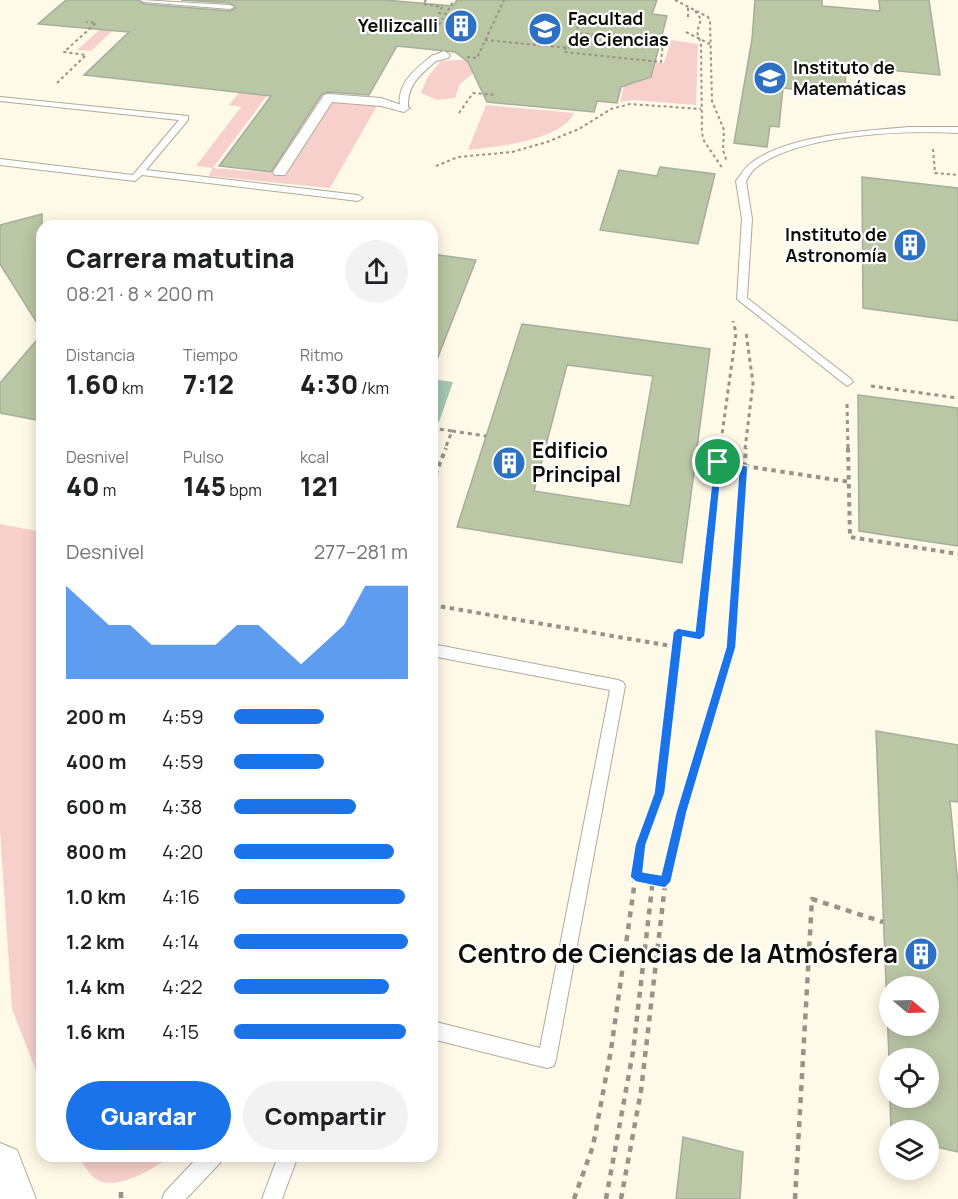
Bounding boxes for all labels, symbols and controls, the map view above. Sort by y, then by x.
place label: Facultad de Ciencias [568,6,669,51]
building icon: Yellizcalli [443,8,479,44]
school or university icon: Facultad de Ciencias [527,11,563,47]
place label: Yellizcalli [358,13,438,37]
place label: Instituto de Matemáticas [793,55,907,100]
school or university icon: Instituto de Matemáticas [752,60,788,96]
place label: Instituto de Astronomía [785,222,887,267]
building icon: Instituto de Astronomía [892,227,928,263]
text: Carrera matutina [66,239,295,276]
button: share [345,240,408,303]
text: 08:21 · 8 × 200 m [66,280,214,307]
text: Distancia [66,344,135,366]
text: Tiempo [183,344,238,366]
text: Ritmo [300,344,343,366]
text: 1.60 [66,366,119,402]
text: 7:12 [183,366,234,402]
text: 4:30 [300,366,358,402]
text: km [119,377,144,399]
text: /km [358,377,389,399]
place label: Edificio Principal [532,436,621,488]
pin [692,436,743,487]
building icon: Edificio Principal [491,445,527,481]
icon: arrive [701,445,734,478]
text: Desnivel [66,446,129,468]
text: Pulso [183,446,224,468]
text: kcal [300,446,329,468]
text: 40 [66,468,100,504]
text: 145 [183,468,226,504]
text: 121 [300,468,339,504]
text: m [100,479,116,501]
text: bpm [226,479,262,501]
text: Desnivel [66,538,144,565]
text: 277–281 m [314,538,408,565]
text: 200 m [66,703,126,730]
text: 4:59 [162,703,204,730]
text: 400 m [66,748,126,775]
text: 4:59 [162,748,204,775]
text: 600 m [66,793,127,820]
text: 4:38 [162,793,202,820]
text: 800 m [66,838,127,865]
text: 4:20 [162,838,203,865]
text: 1.0 km [66,883,126,910]
text: 4:16 [162,883,200,910]
text: 1.2 km [66,928,125,955]
text: 4:14 [162,928,199,955]
place label: Centro de Ciencias de la Atmósfera [458,935,898,971]
building icon: Centro de Ciencias de la Atmósfera [903,936,939,972]
text: 1.4 km [66,973,125,1000]
text: 4:22 [162,973,203,1000]
north arrow [879,976,939,1036]
map controls [879,976,939,1180]
text: 1.6 km [66,1018,125,1045]
text: 4:15 [162,1018,199,1045]
button: locate [879,1048,939,1108]
button: Guardar [66,1081,231,1150]
button: Compartir [243,1081,408,1150]
button: layers [879,1120,939,1180]

